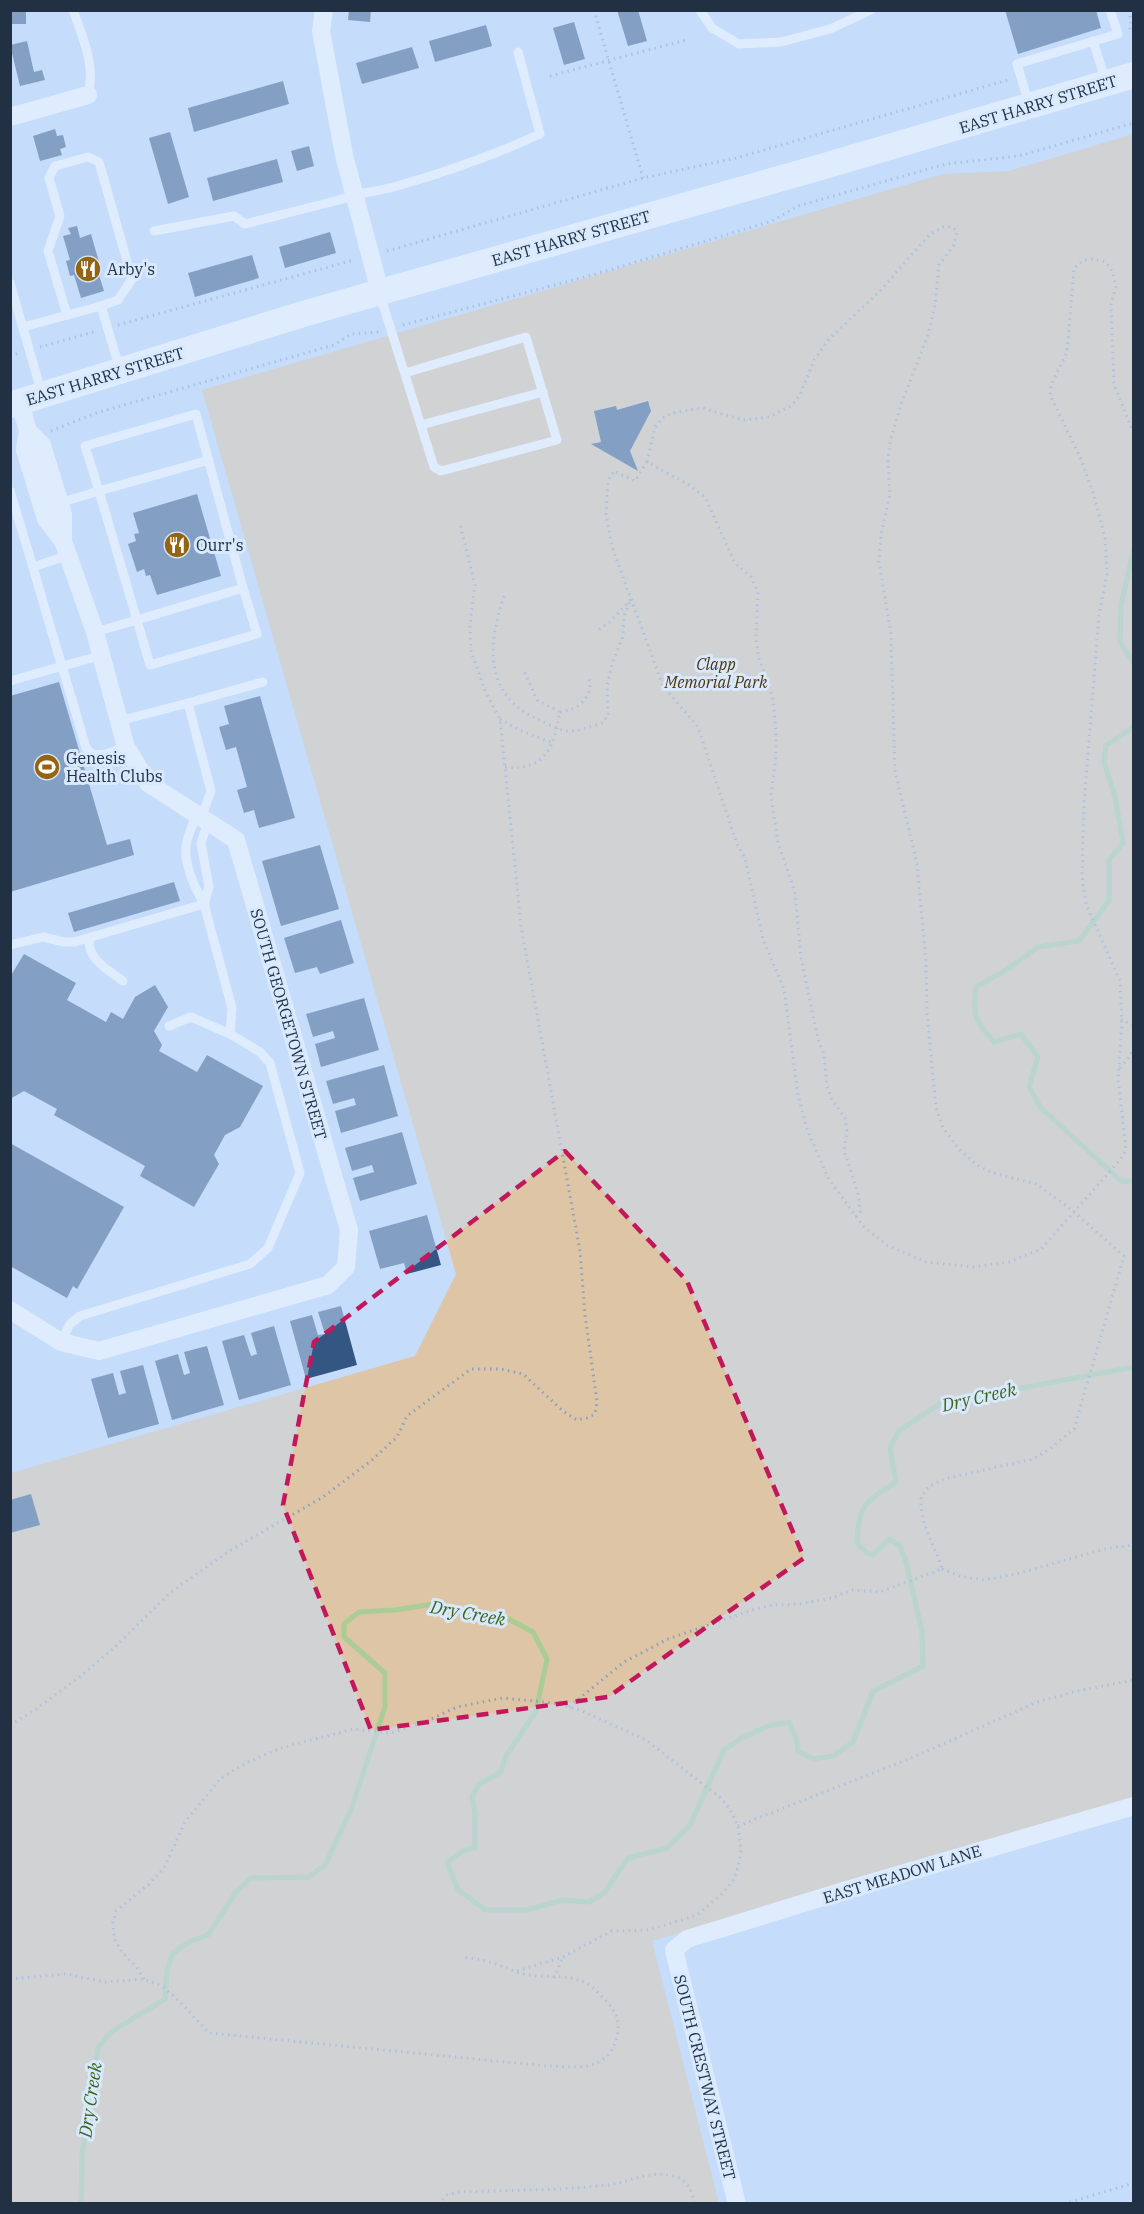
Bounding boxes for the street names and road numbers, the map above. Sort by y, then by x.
street label: EAST HARRY STREET [957,70,1119,138]
street label: EAST HARRY STREET [489,206,653,270]
street label: EAST HARRY STREET [24,342,186,410]
street label: SOUTH GEORGETOWN STREET [246,906,332,1142]
street label: EAST MEADOW LANE [820,1840,984,1908]
street label: SOUTH CRESTWAY STREET [670,1972,740,2182]

